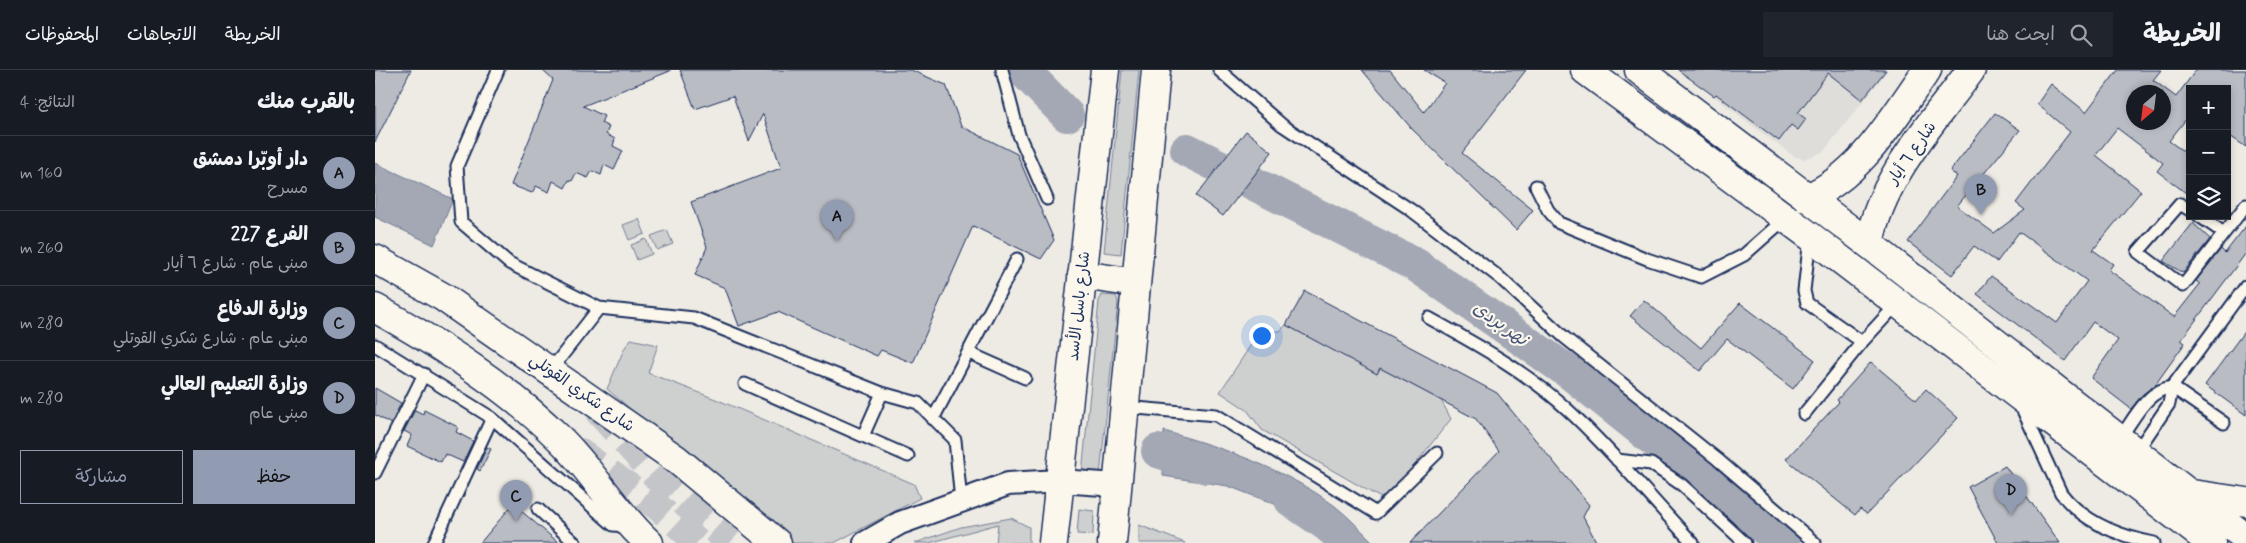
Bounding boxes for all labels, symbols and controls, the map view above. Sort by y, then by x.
search box [1763,12,2113,57]
text: الخريطة [2143,19,2221,50]
icon: search [2067,21,2095,49]
text: ابحث هنا [1986,22,2055,47]
text: المحفوظات [25,23,99,47]
text: الاتجاهات [127,23,197,47]
text: الخريطة [225,23,281,47]
north arrow [2126,85,2171,130]
map controls [2186,85,2231,220]
button: + [2186,85,2231,130]
text: بالقرب منك [257,88,355,116]
text: النتائج: 4 [20,92,75,113]
street label: شارع ٦ أيار [1882,117,1941,190]
button: − [2186,130,2231,175]
text: دار أوبّرا دمشق [193,147,308,172]
text: 160 m [20,163,63,184]
text: A [334,163,344,184]
pin: B [1965,174,1997,215]
button: layers [2186,175,2231,220]
text: مسرح [267,178,308,199]
pin: A [821,200,853,241]
text: الفرع 227 [231,222,308,247]
text: 260 m [20,238,63,259]
text: B [334,238,344,259]
street label: شارع باسل الأسد [1062,250,1095,362]
text: مبنى عام · شارع ٦ أيار [164,253,308,274]
water label: نهر بردى [1468,296,1534,353]
text: وزارة الدفاع [217,297,308,322]
text: 280 m [20,313,63,334]
text: C [333,313,345,334]
your location [1249,323,1275,349]
text: مبنى عام · شارع شكري القوتلي [113,328,308,349]
street label: شارع شكري القوتلي [524,349,639,439]
text: وزارة التعليم العالي [161,372,308,397]
text: 280 m [20,388,63,409]
text: D [333,388,345,409]
text: مبنى عام [249,403,308,424]
button: مشاركة [20,450,183,504]
button: حفظ [193,450,355,504]
pin: D [1995,474,2027,515]
pin: C [500,480,532,521]

